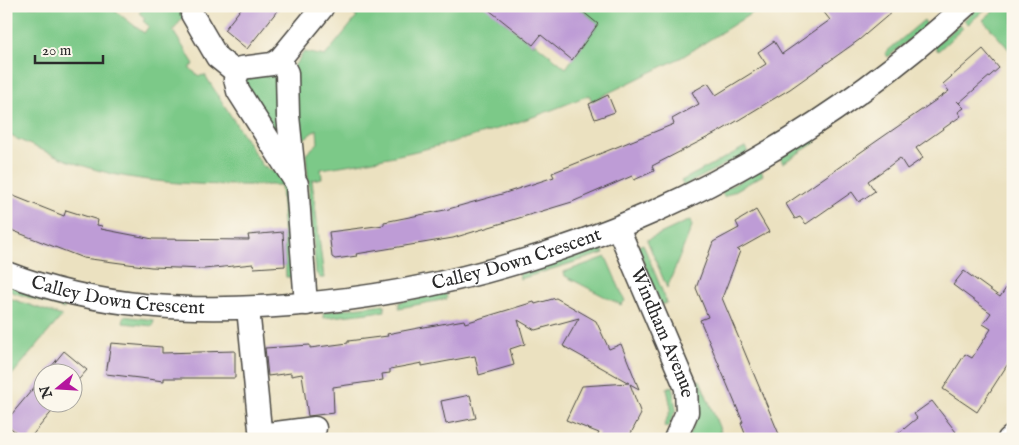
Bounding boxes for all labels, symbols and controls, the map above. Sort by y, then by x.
scale bar [35,32,102,64]
text: 20 m [42,41,72,60]
street label: Calley Down Crescent [430,223,605,296]
street label: Windham Avenue [624,264,698,398]
street label: Calley Down Crescent [28,271,205,320]
north arrow [32,362,82,412]
text: N [36,383,57,401]

